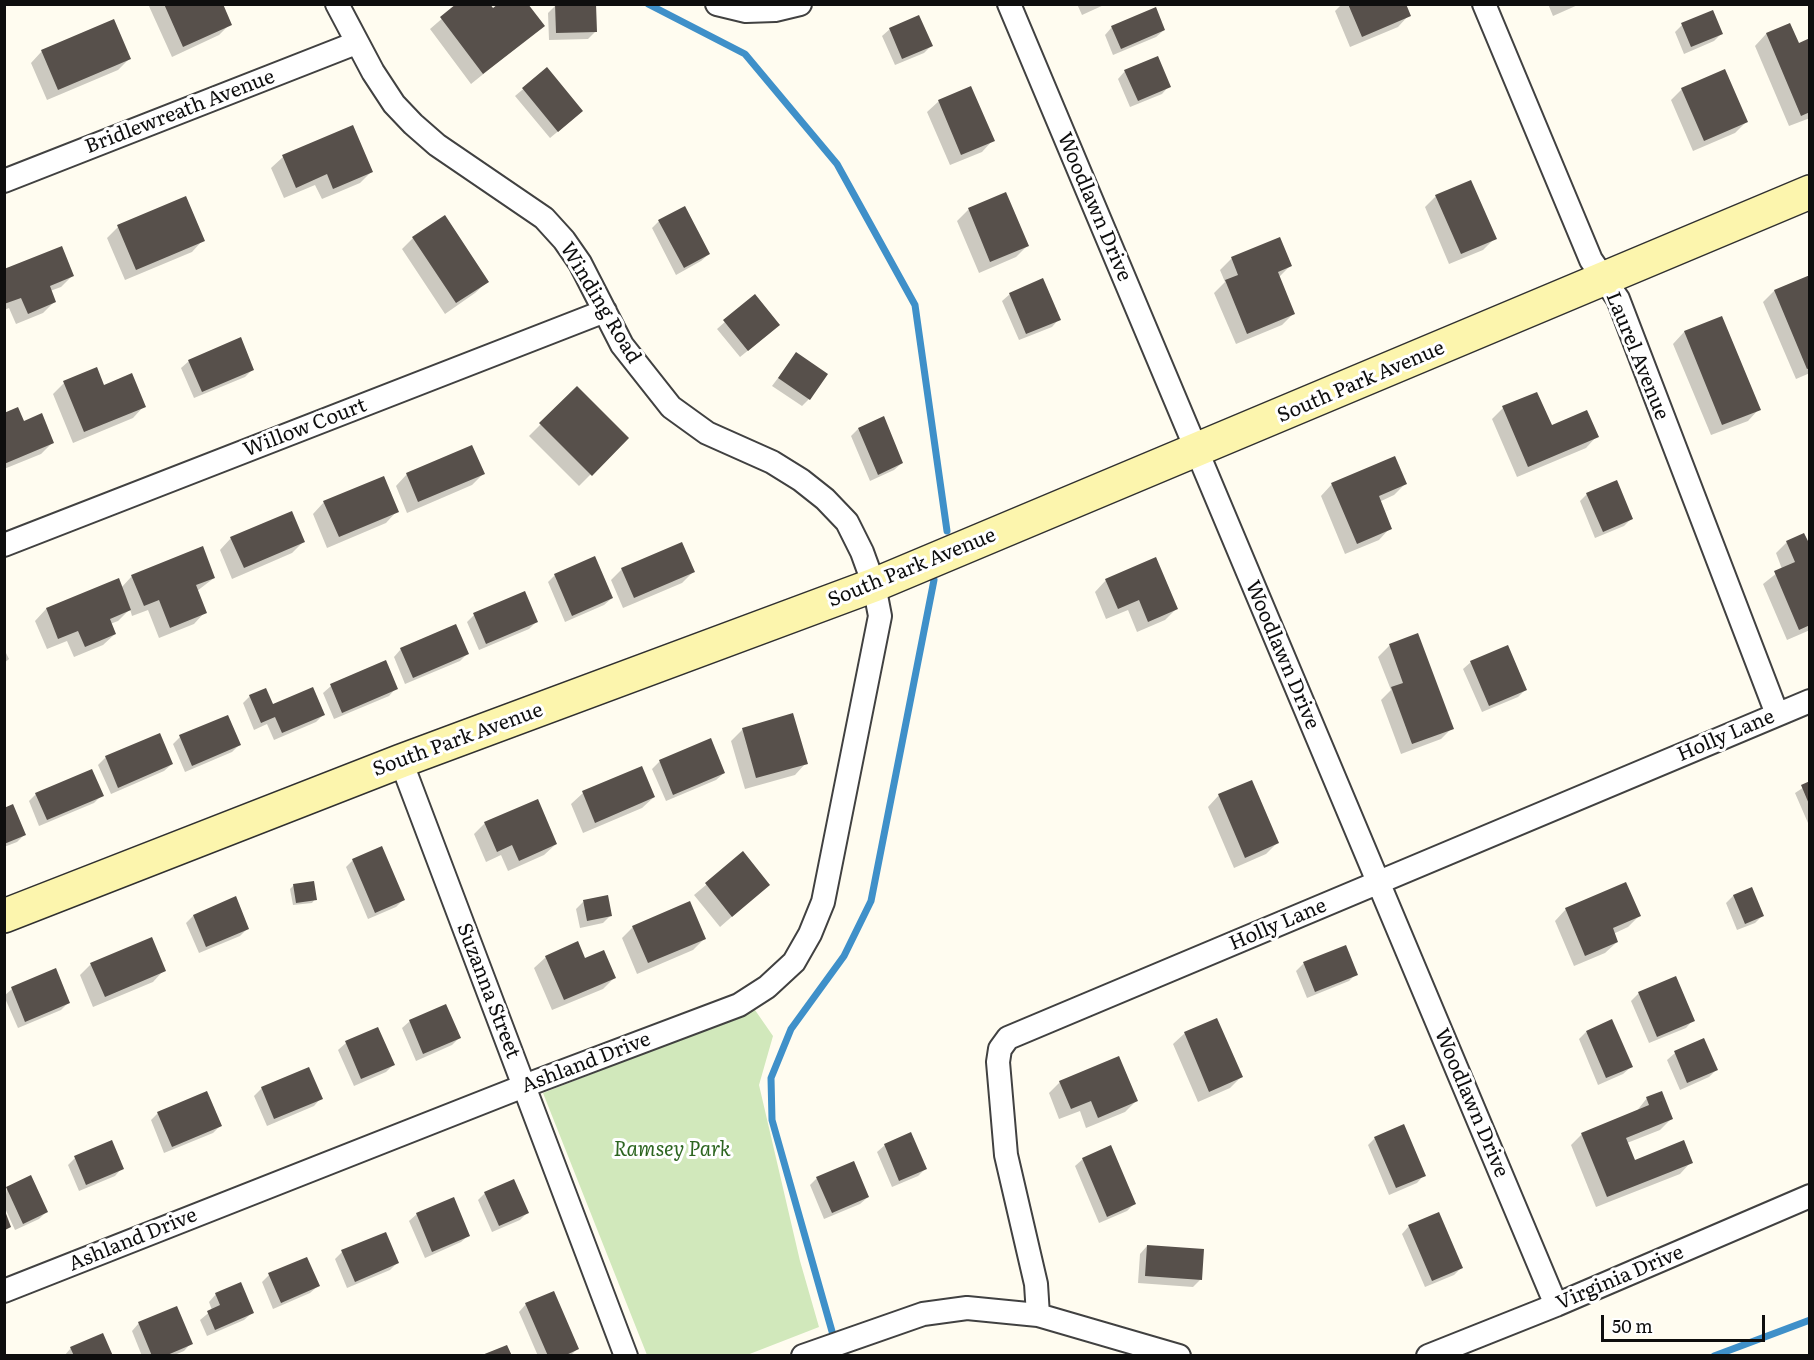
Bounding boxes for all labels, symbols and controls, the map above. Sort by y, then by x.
street label: Bridlewreath Avenue [82,65,278,159]
street label: Woodlawn Drive [1052,129,1136,285]
street label: Winding Road [554,238,646,368]
street label: Laurel Avenue [1600,288,1674,424]
street label: South Park Avenue [1274,336,1448,428]
street label: Willow Court [240,394,370,462]
street label: South Park Avenue [824,523,1000,613]
street label: Woodlawn Drive [1240,577,1324,733]
street label: South Park Avenue [370,698,546,782]
street label: Holly Lane [1674,705,1778,767]
street label: Holly Lane [1226,894,1330,956]
street label: Suzanna Street [451,920,525,1062]
street label: Woodlawn Drive [1429,1025,1513,1181]
street label: Ashland Drive [518,1027,654,1099]
park label: Ramsey Park [613,1138,731,1162]
street label: Ashland Drive [65,1203,201,1277]
street label: Virginia Drive [1553,1240,1687,1316]
scale bar [1604,1303,1768,1341]
text: 50 m [1612,1312,1653,1339]

